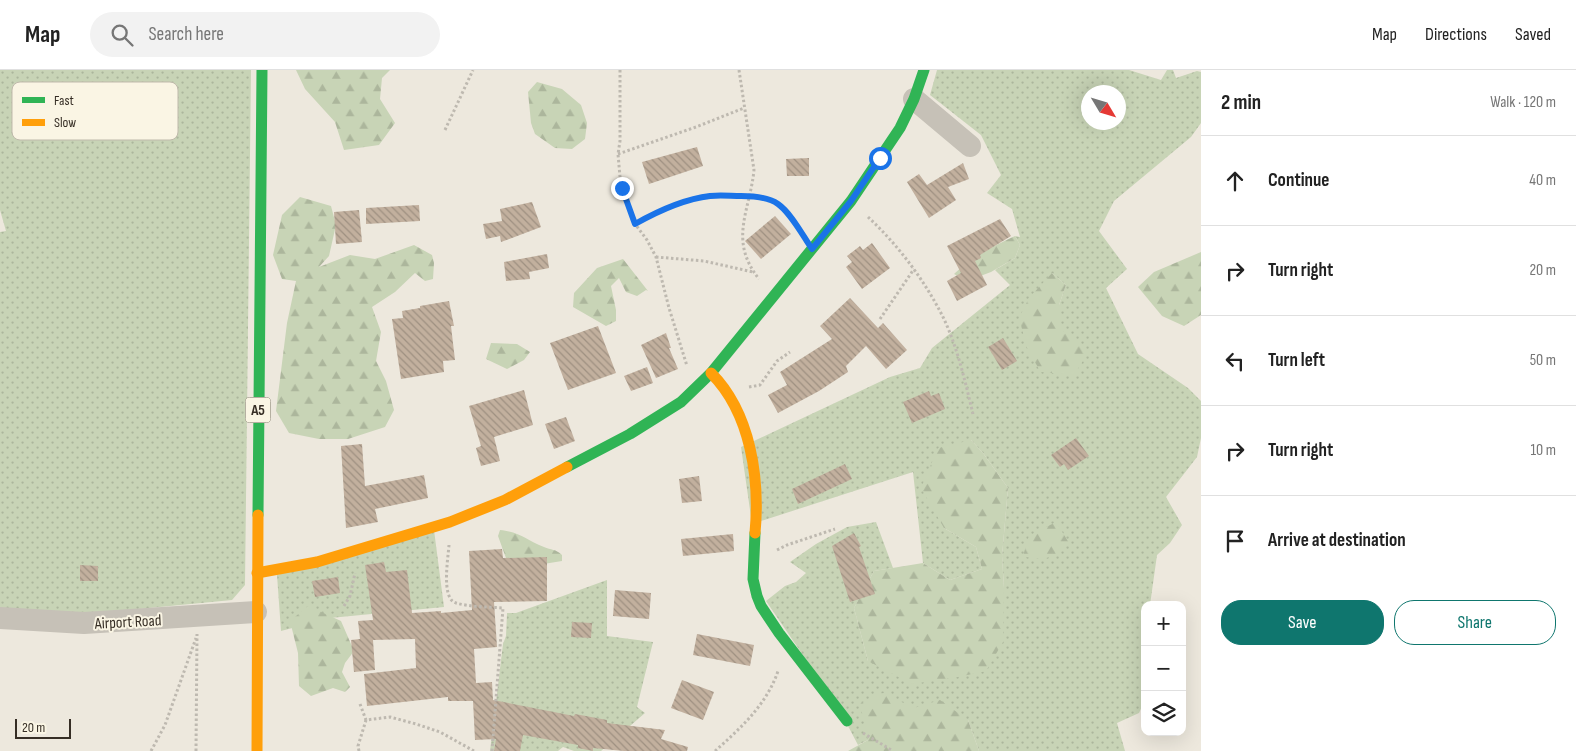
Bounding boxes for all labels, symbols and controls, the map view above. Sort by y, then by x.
search box [90,12,440,57]
text: Map [25,20,60,49]
icon: search [108,21,136,49]
text: Search here [148,23,224,46]
text: Map [1372,24,1397,45]
text: Directions [1425,24,1487,45]
text: Saved [1515,24,1551,45]
legend [12,82,178,140]
north arrow [1081,85,1126,130]
text: 2 min [1221,90,1261,115]
text: Fast [54,92,74,109]
text: Walk · 120 m [1490,93,1556,112]
text: Slow [54,114,76,131]
route start [869,147,892,170]
icon: ahead [1221,167,1249,195]
text: Continue [1268,169,1329,192]
text: 40 m [1529,171,1556,190]
route end [611,177,634,200]
icon: right [1221,257,1249,285]
text: Turn right [1268,259,1333,282]
text: 20 m [1529,261,1556,280]
icon: left [1221,347,1249,375]
text: Turn left [1268,349,1325,372]
text: 50 m [1530,351,1556,370]
road number: A5 [246,398,270,422]
icon: right [1221,437,1249,465]
text: Turn right [1268,439,1333,462]
text: 10 m [1530,441,1556,460]
icon: arrive [1221,527,1249,555]
text: Arrive at destination [1268,529,1406,552]
button: Save [1221,600,1384,645]
button: Share [1394,600,1556,645]
map controls [1141,601,1186,736]
button: + [1141,601,1186,646]
street label: Airport Road [93,611,162,634]
button: − [1141,646,1186,691]
button: layers [1141,691,1186,736]
scale bar [15,716,71,739]
text: 20 m [22,719,45,736]

